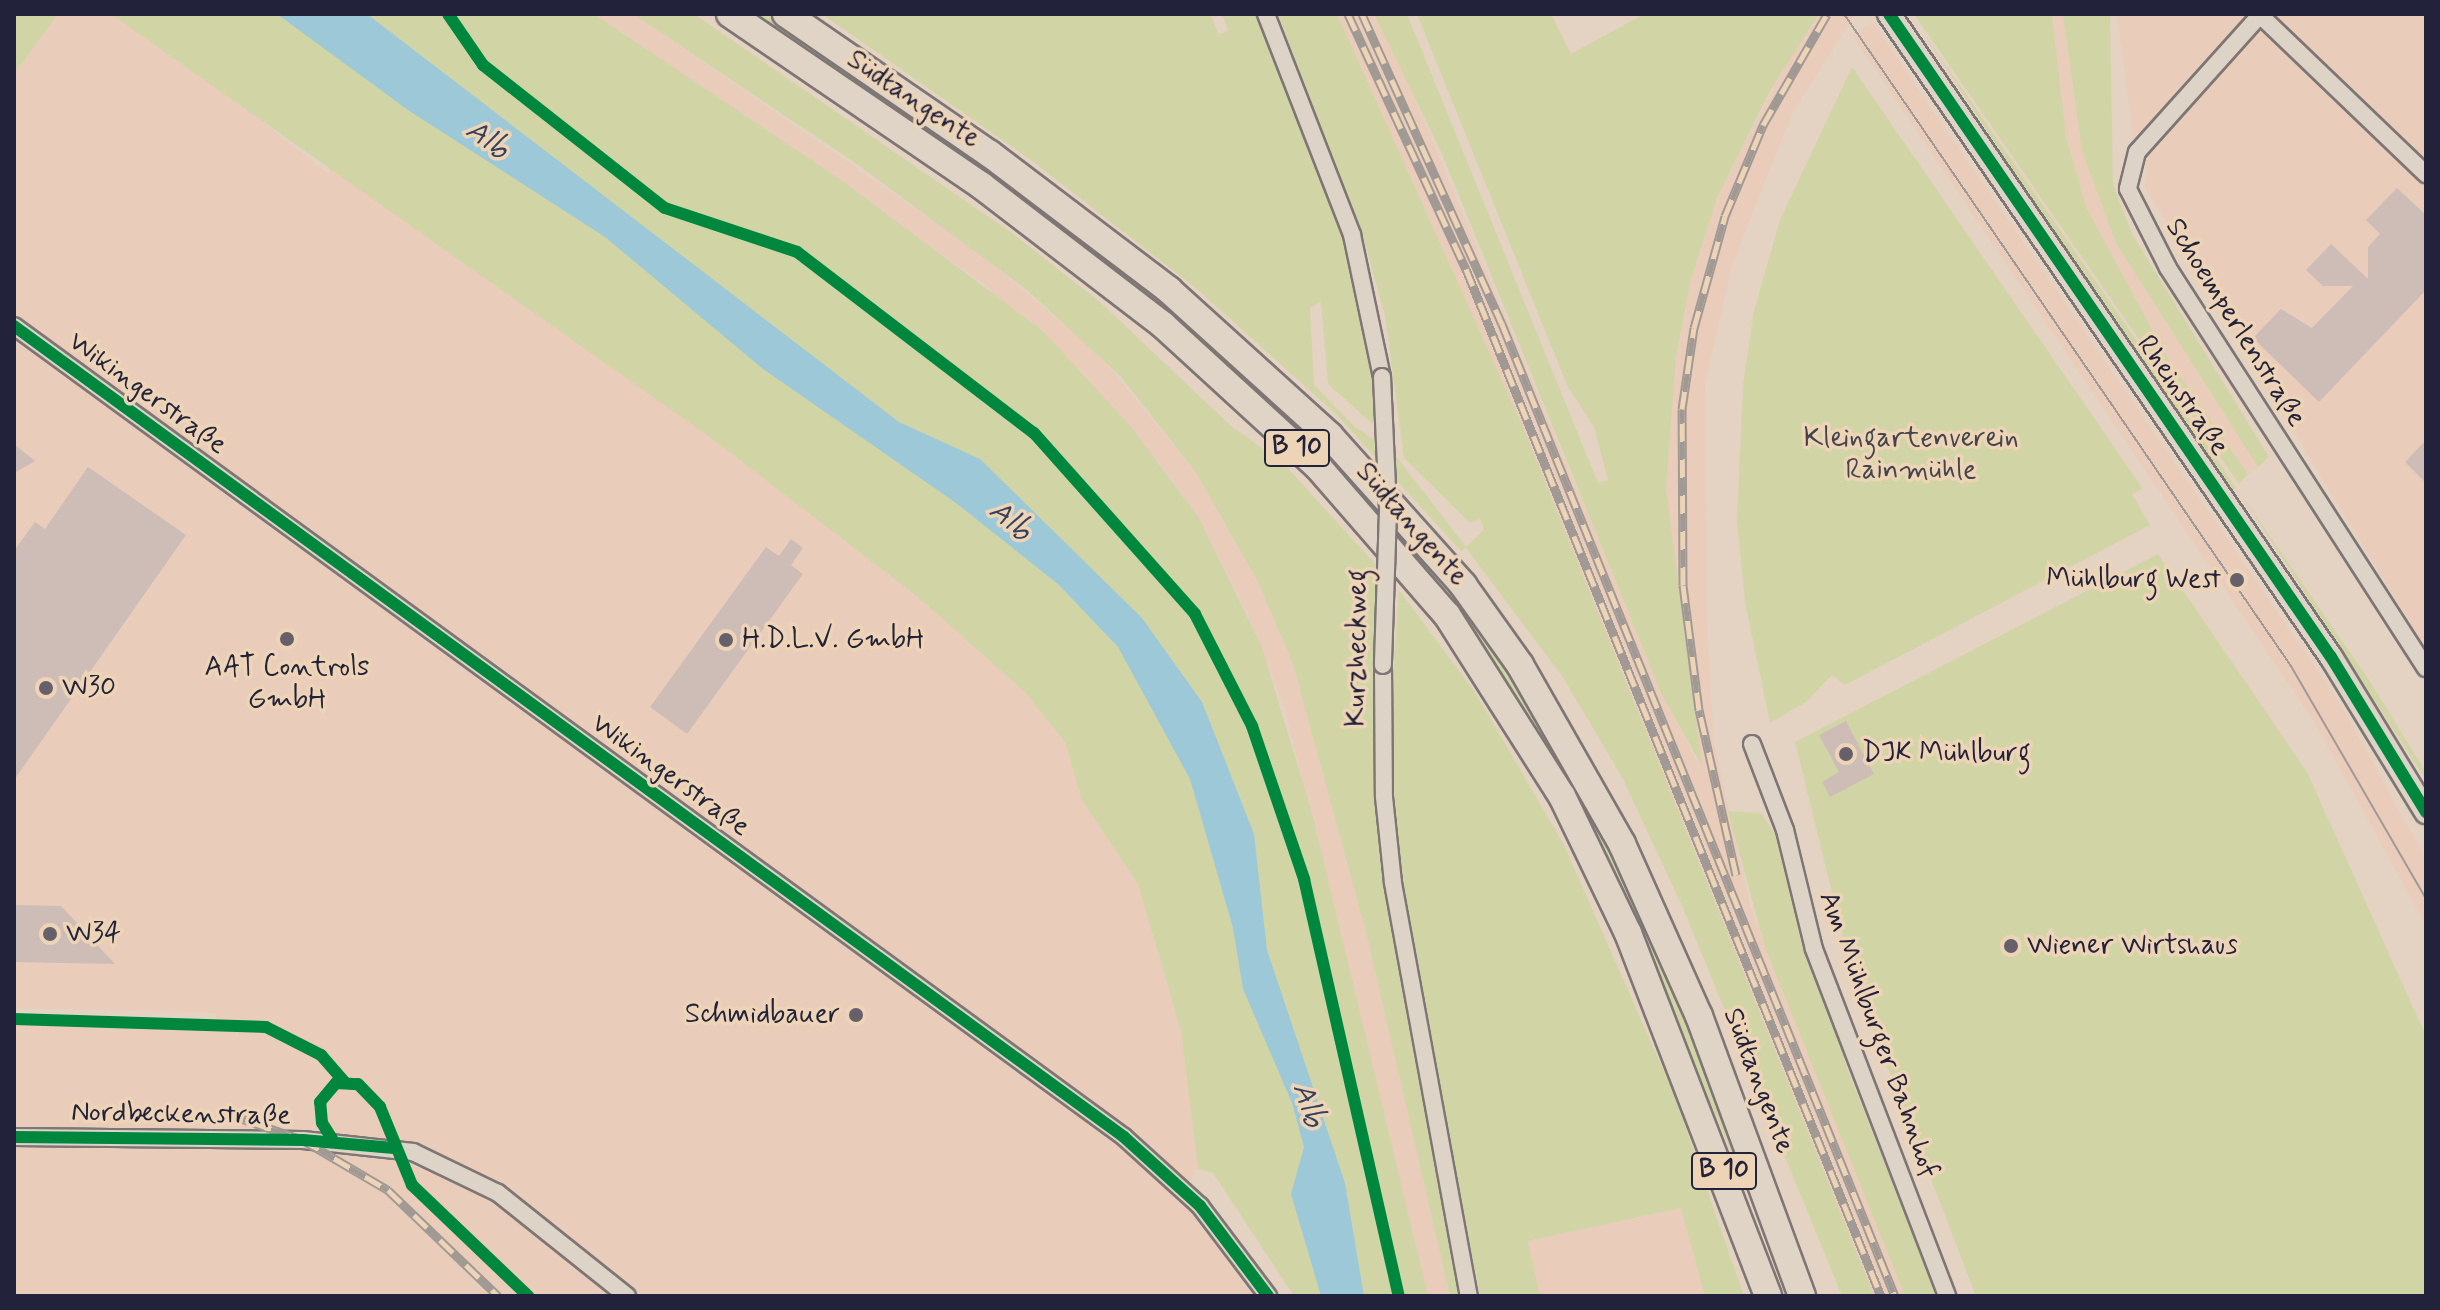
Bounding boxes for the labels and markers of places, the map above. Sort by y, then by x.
place label: Mühlburg West [2044,563,2221,597]
marker: Mühlburg West [2228,571,2246,589]
place label: H.D.L.V. GmbH [742,623,924,657]
marker: AAT Controls GmbH [278,630,296,648]
marker: H.D.L.V. GmbH [717,631,735,649]
place label: AAT Controls GmbH [206,651,368,717]
place label: W30 [62,671,116,705]
marker: W30 [37,679,55,697]
place label: DJK Mühlburg [1862,737,2031,771]
marker: DJK Mühlburg [1837,745,1855,763]
place label: W34 [66,917,121,951]
marker: W34 [41,925,59,943]
place label: Wiener Wirtshaus [2027,929,2238,963]
marker: Wiener Wirtshaus [2002,937,2020,955]
place label: Schmidbauer [685,998,840,1032]
marker: Schmidbauer [847,1006,865,1024]

